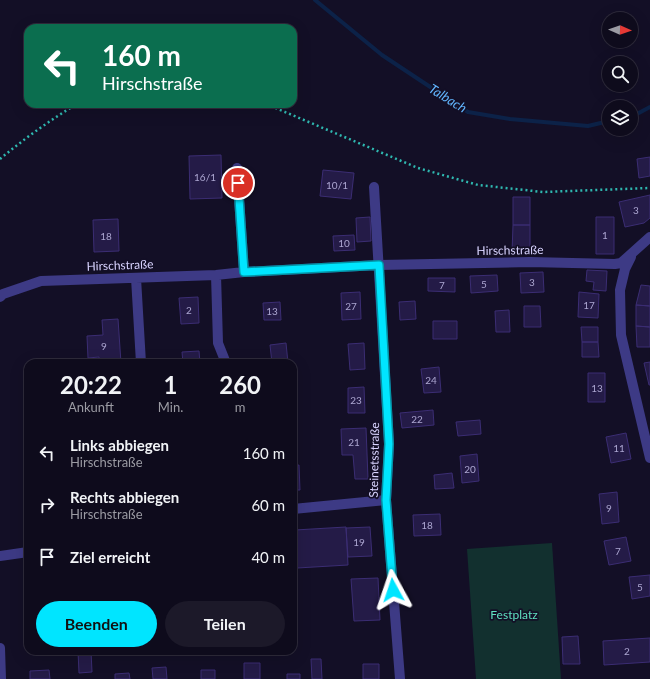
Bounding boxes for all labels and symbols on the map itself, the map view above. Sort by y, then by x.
north arrow [602,12,638,48]
water label: Talbach [426,80,470,116]
pin [221,166,255,200]
house number: 16/1 [194,171,216,183]
house number: 10/1 [326,179,348,191]
house number: 3 [633,204,639,216]
house number: 1 [602,229,608,241]
house number: 18 [100,230,112,242]
house number: 10 [338,237,350,249]
street label: Hirschstraße [476,242,544,258]
street label: Hirschstraße [86,256,154,274]
house number: 3 [529,276,535,288]
house number: 5 [481,278,487,290]
house number: 7 [439,279,445,291]
house number: 17 [583,299,595,311]
house number: 27 [345,300,357,312]
house number: 2 [186,304,192,316]
house number: 13 [266,305,278,317]
house number: 9 [101,340,107,352]
house number: 24 [425,374,437,386]
house number: 13 [591,382,603,394]
house number: 23 [350,394,362,406]
house number: 22 [411,413,423,425]
street label: Steinetsstraße [366,422,382,498]
house number: 21 [348,436,360,448]
house number: 11 [613,442,625,454]
house number: 20 [464,463,476,475]
house number: 9 [606,502,612,514]
house number: 18 [421,519,433,531]
house number: 19 [353,536,365,548]
house number: 7 [615,545,621,557]
position arrow [372,569,414,611]
house number: 5 [637,581,643,593]
park label: Festplatz [490,607,538,622]
house number: 2 [624,645,630,657]

